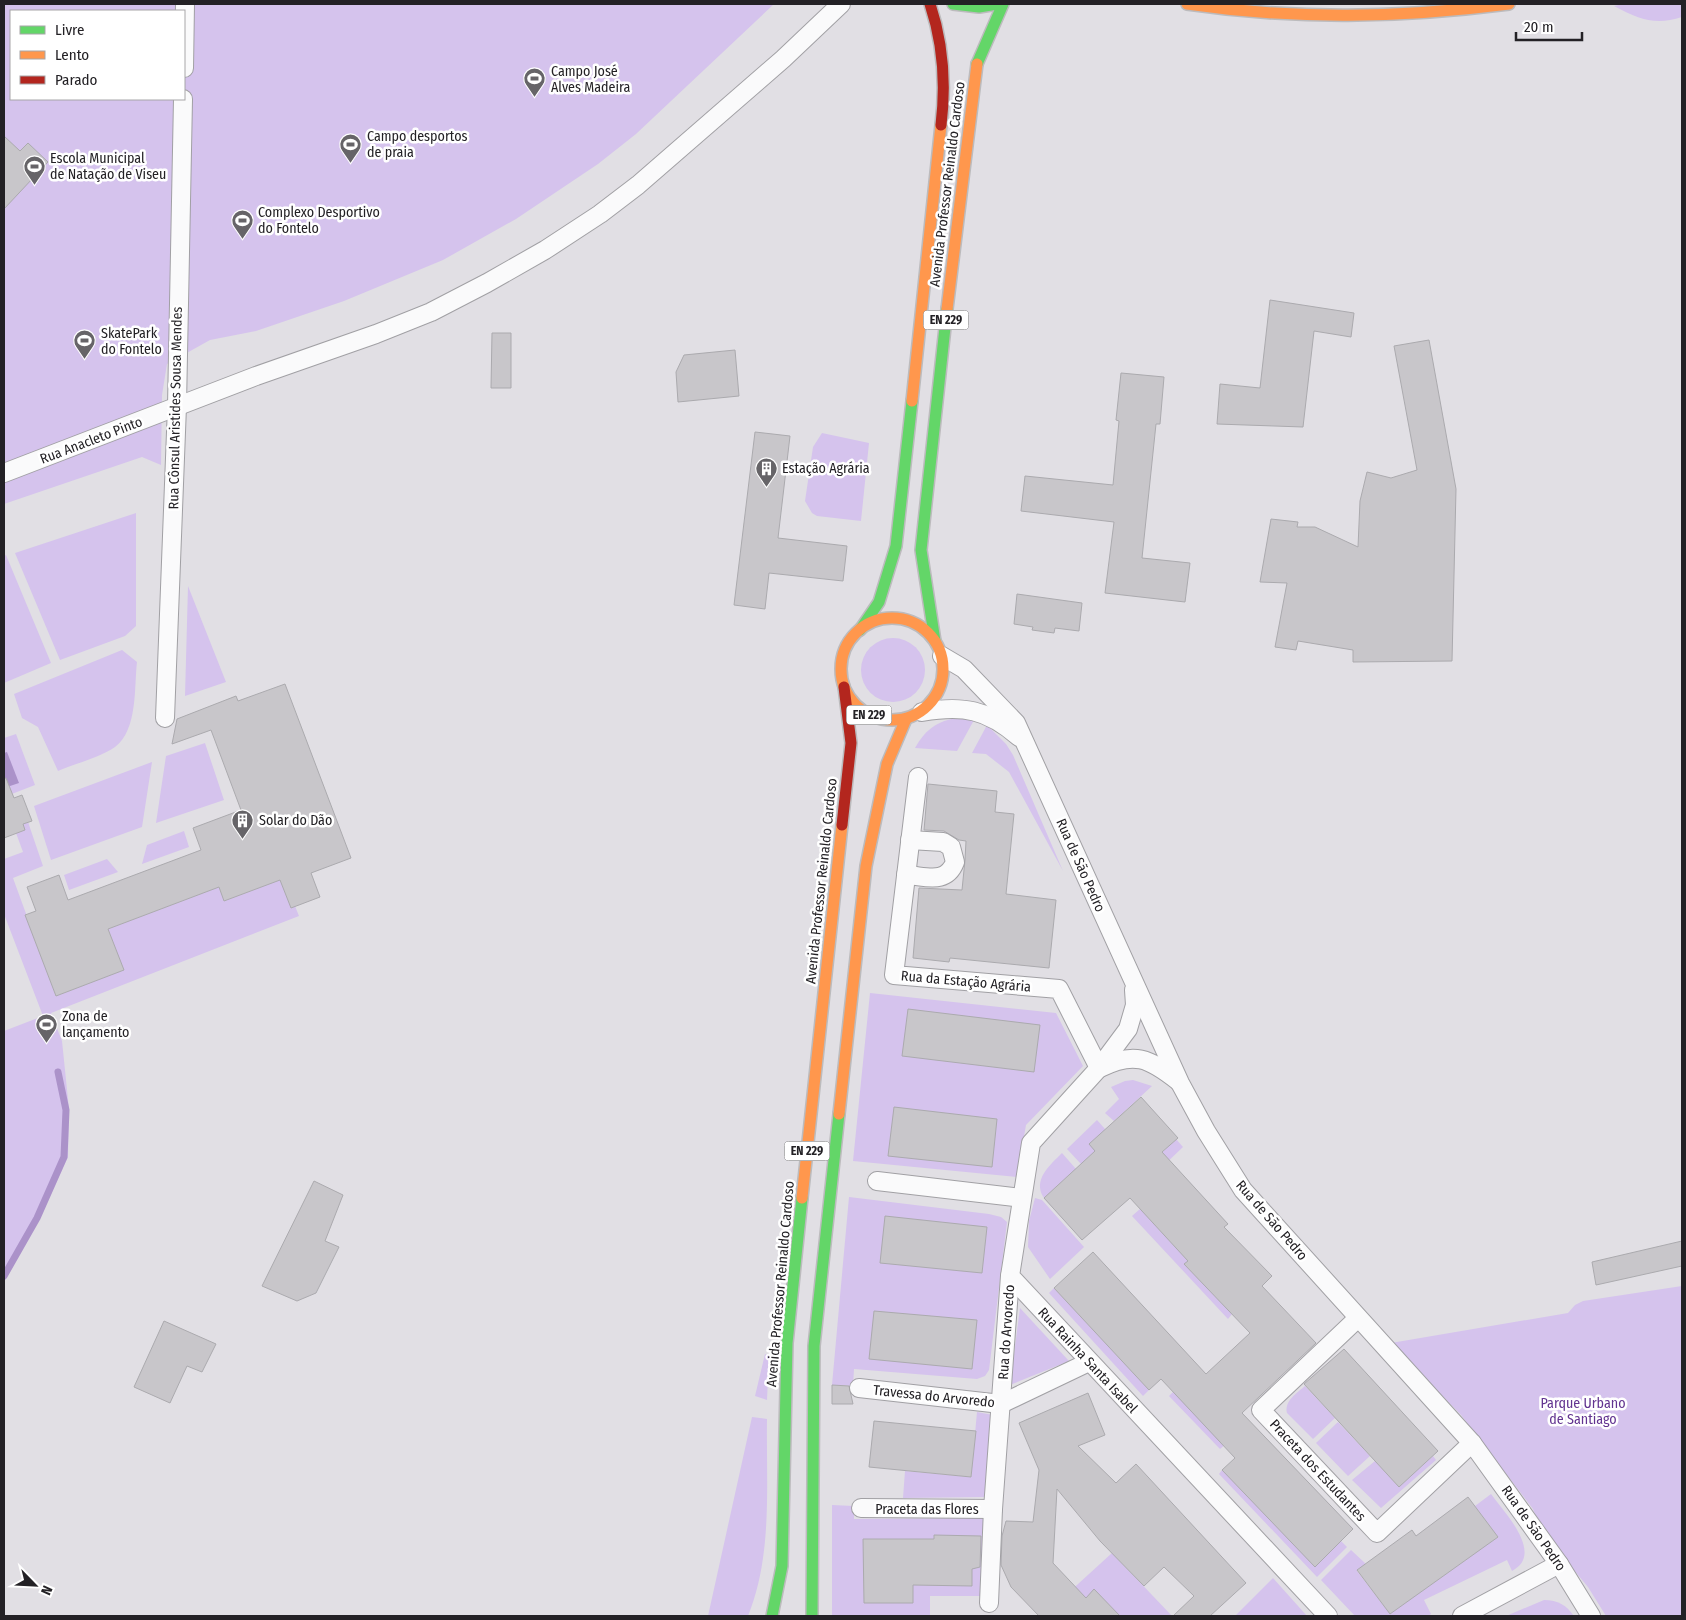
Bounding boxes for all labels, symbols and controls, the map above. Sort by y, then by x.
legend [10,10,185,100]
scale bar [1516,10,1582,42]
text: 20 m [1524,18,1554,36]
text: Livre [55,21,84,39]
text: Lento [55,46,89,64]
place label: Campo José Alves Madeira [551,63,630,96]
sports icon: Campo José Alves Madeira [523,67,547,98]
text: Parado [55,71,98,89]
street label: Avenida Professor Reinaldo Cardoso [926,80,969,288]
place label: Campo desportos de praia [367,128,468,161]
sports icon: Campo desportos de praia [339,132,363,163]
place label: Escola Municipal de Natação de Viseu [50,150,166,183]
sports icon: Escola Municipal de Natação de Viseu [22,154,46,185]
place label: Complexo Desportivo do Fontelo [258,204,380,237]
sports icon: Complexo Desportivo do Fontelo [230,208,254,239]
street label: Rua Cônsul Aristides Sousa Mendes [165,306,186,510]
road number: EN 229 [924,310,968,330]
place label: SkatePark do Fontelo [101,325,162,358]
sports icon: SkatePark do Fontelo [73,329,97,360]
street label: Rua Anacleto Pinto [38,413,145,468]
building icon: Estação Agrária [754,456,778,487]
place label: Estação Agrária [782,460,870,477]
road number: EN 229 [846,706,892,724]
street label: Avenida Professor Reinaldo Cardoso [802,777,841,985]
building icon: Solar do Dão [231,808,255,839]
place label: Solar do Dão [259,812,332,829]
street label: Rua de São Pedro [1052,816,1109,915]
street label: Rua da Estação Agrária [900,967,1032,996]
place label: Zona de lançamento [62,1008,129,1041]
sports icon: Zona de lançamento [34,1012,58,1043]
road number: EN 229 [784,1142,830,1160]
street label: Rua de São Pedro [1232,1177,1311,1264]
street label: Avenida Professor Reinaldo Cardoso [763,1180,798,1388]
street label: Rua do Arvoredo [995,1284,1018,1380]
street label: Rua Rainha Santa Isabel [1034,1304,1141,1417]
street label: Travessa do Arvoredo [872,1382,996,1411]
park label: Parque Urbano de Santiago [1540,1395,1626,1428]
street label: Praceta dos Estudantes [1266,1416,1369,1525]
street label: Rua de São Pedro [1498,1482,1569,1574]
street label: Praceta das Flores [875,1501,979,1518]
north arrow [10,1560,60,1610]
text: N [37,1583,56,1597]

